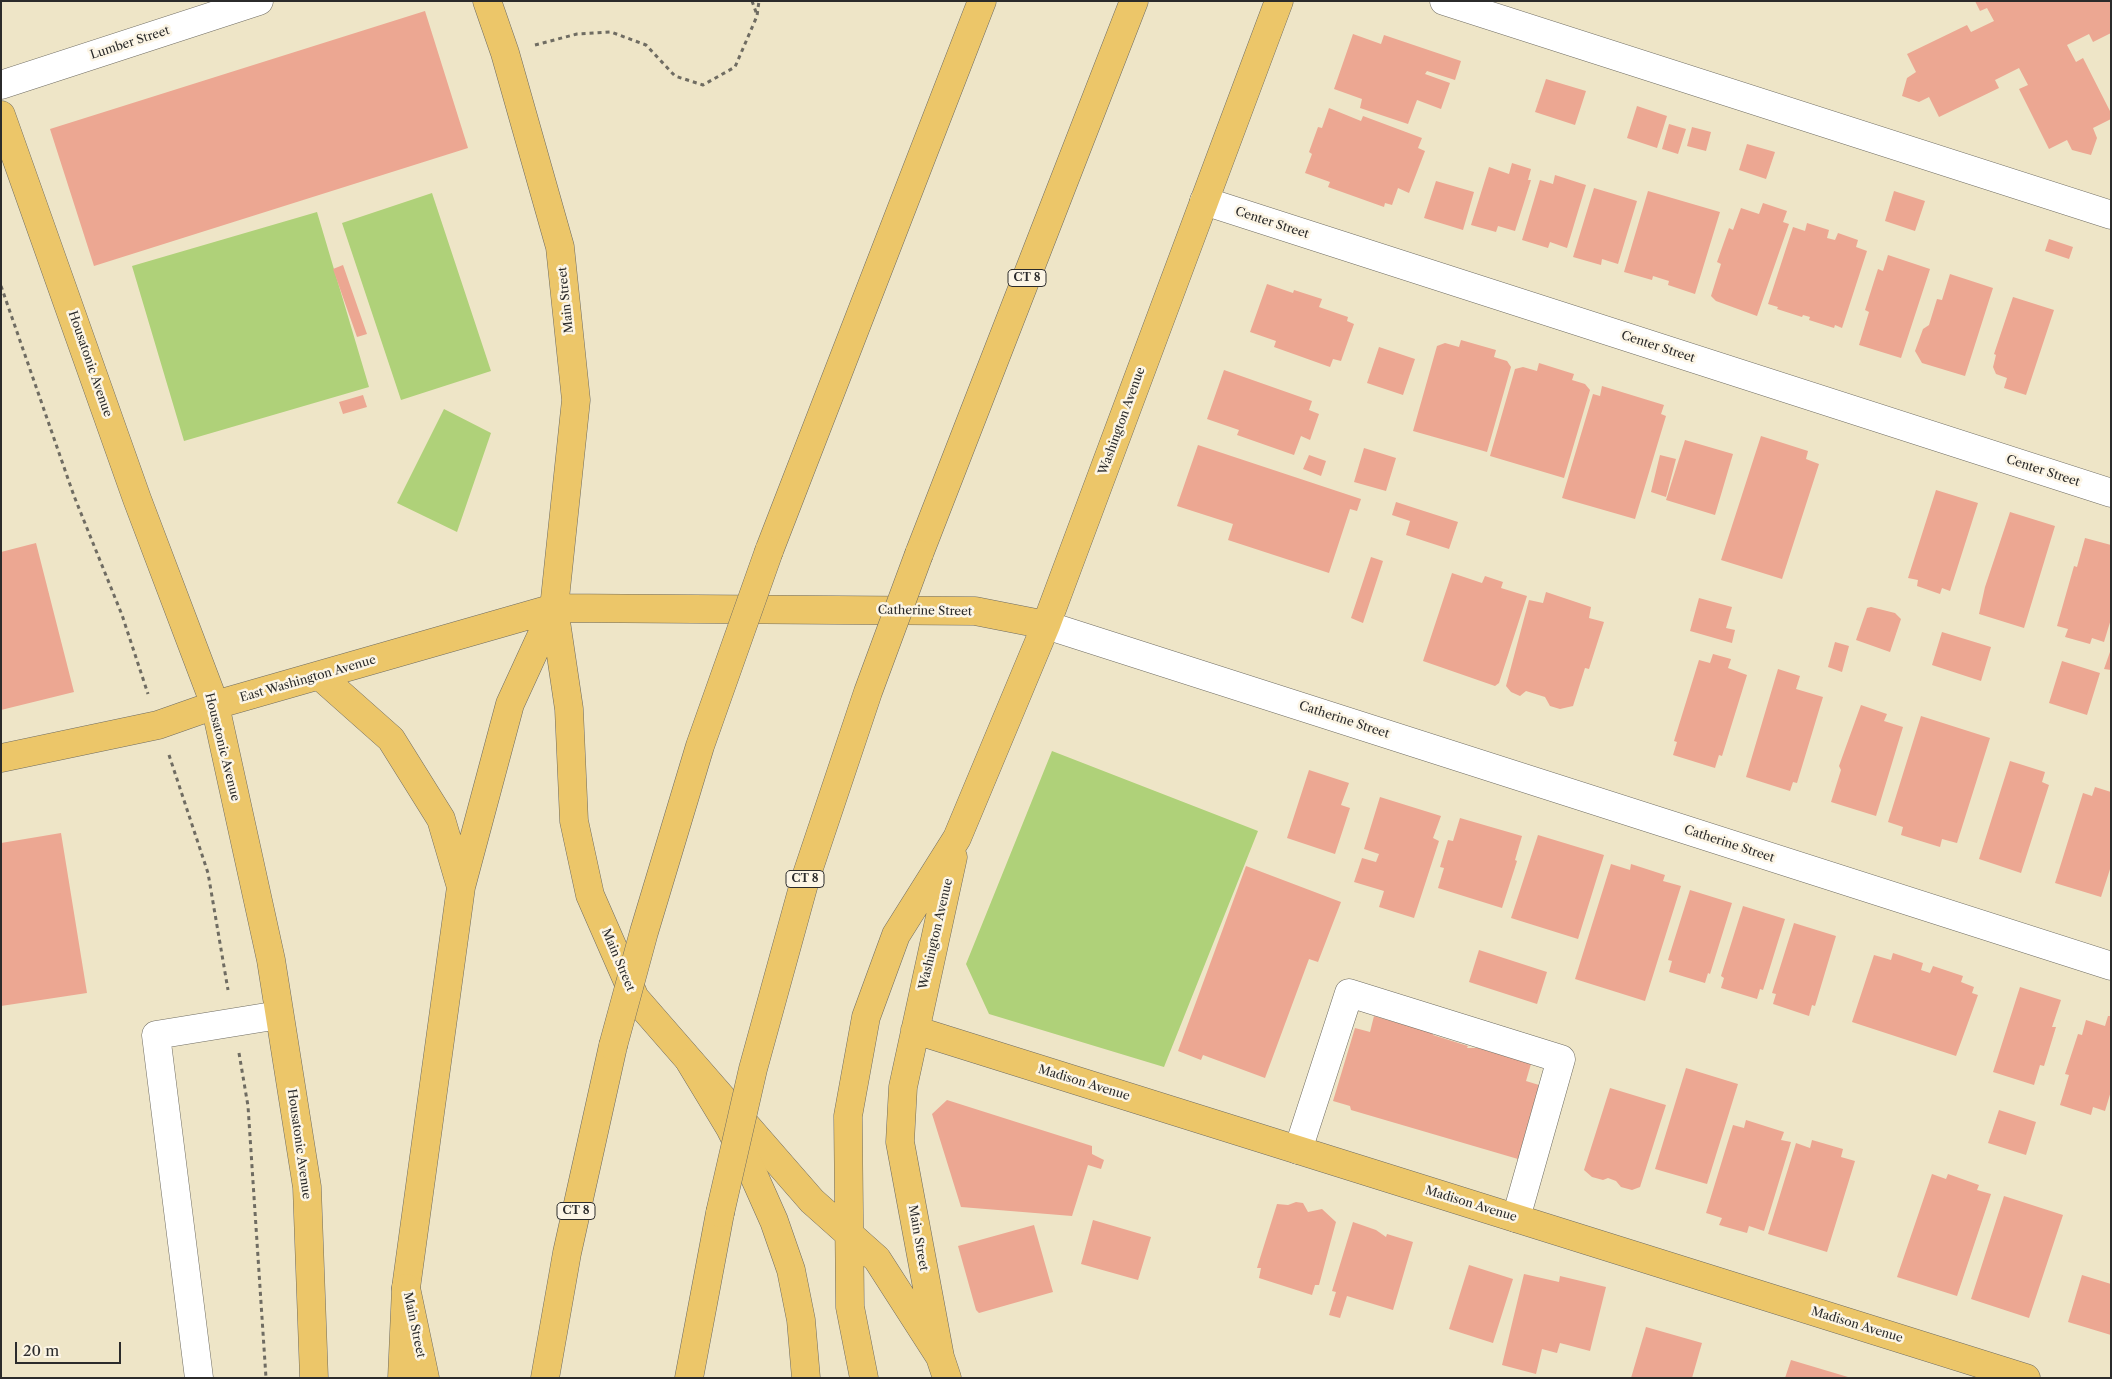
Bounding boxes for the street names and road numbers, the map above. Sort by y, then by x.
street label: Lumber Street [88,23,172,63]
street label: Center Street [1233,204,1311,242]
street label: Main Street [555,266,577,334]
road number: CT 8 [1008,270,1046,286]
street label: Housatonic Avenue [65,309,115,419]
street label: Center Street [1619,328,1697,366]
street label: Washington Avenue [1096,365,1148,477]
street label: Center Street [2004,452,2082,490]
street label: Catherine Street [878,603,972,619]
street label: East Washington Avenue [238,653,378,705]
street label: Housatonic Avenue [202,691,242,803]
street label: Catherine Street [1297,699,1391,741]
street label: Catherine Street [1682,823,1776,865]
road number: CT 8 [786,871,824,888]
street label: Washington Avenue [916,877,956,991]
street label: Main Street [598,926,638,994]
street label: Madison Avenue [1036,1062,1132,1104]
street label: Housatonic Avenue [284,1088,314,1200]
street label: Madison Avenue [1423,1183,1519,1225]
road number: CT 8 [557,1202,595,1220]
street label: Main Street [905,1204,931,1272]
street label: Main Street [400,1291,428,1359]
street label: Madison Avenue [1809,1304,1905,1346]

